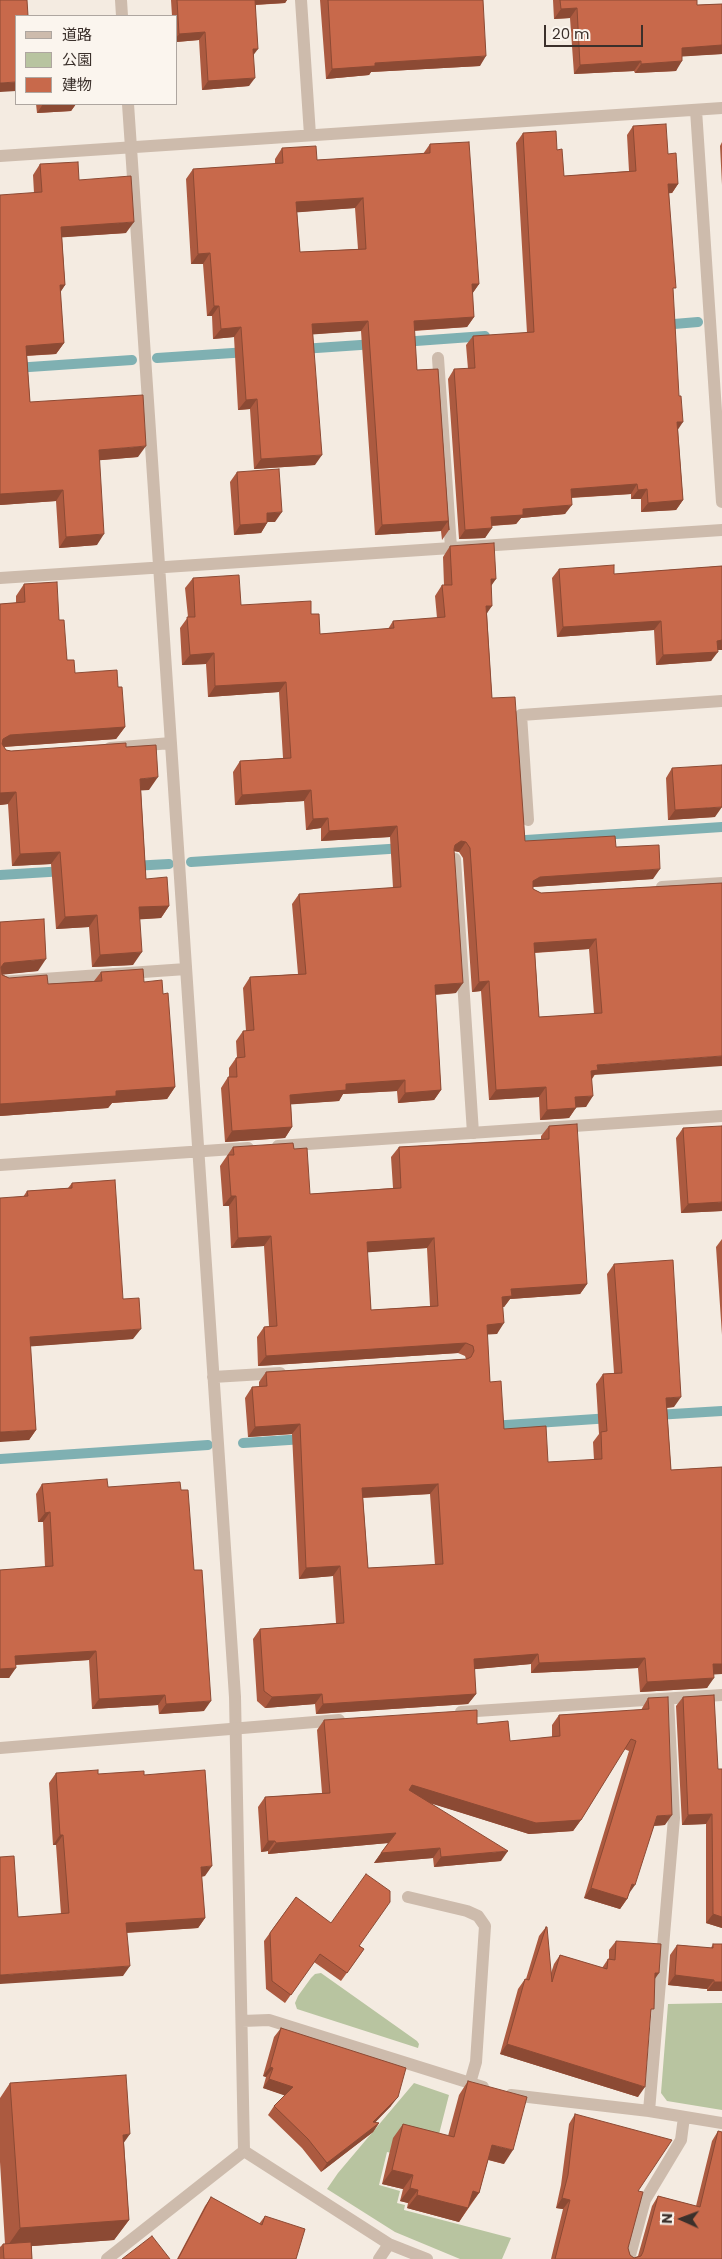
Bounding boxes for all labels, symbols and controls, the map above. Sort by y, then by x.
legend [15,15,178,105]
scale bar [547,15,646,47]
text: 20 m [552,23,590,44]
text: 道路 [62,24,92,45]
text: 公園 [62,49,92,70]
text: 建物 [62,74,92,95]
north arrow [657,2194,707,2244]
text: N [657,2213,677,2224]

